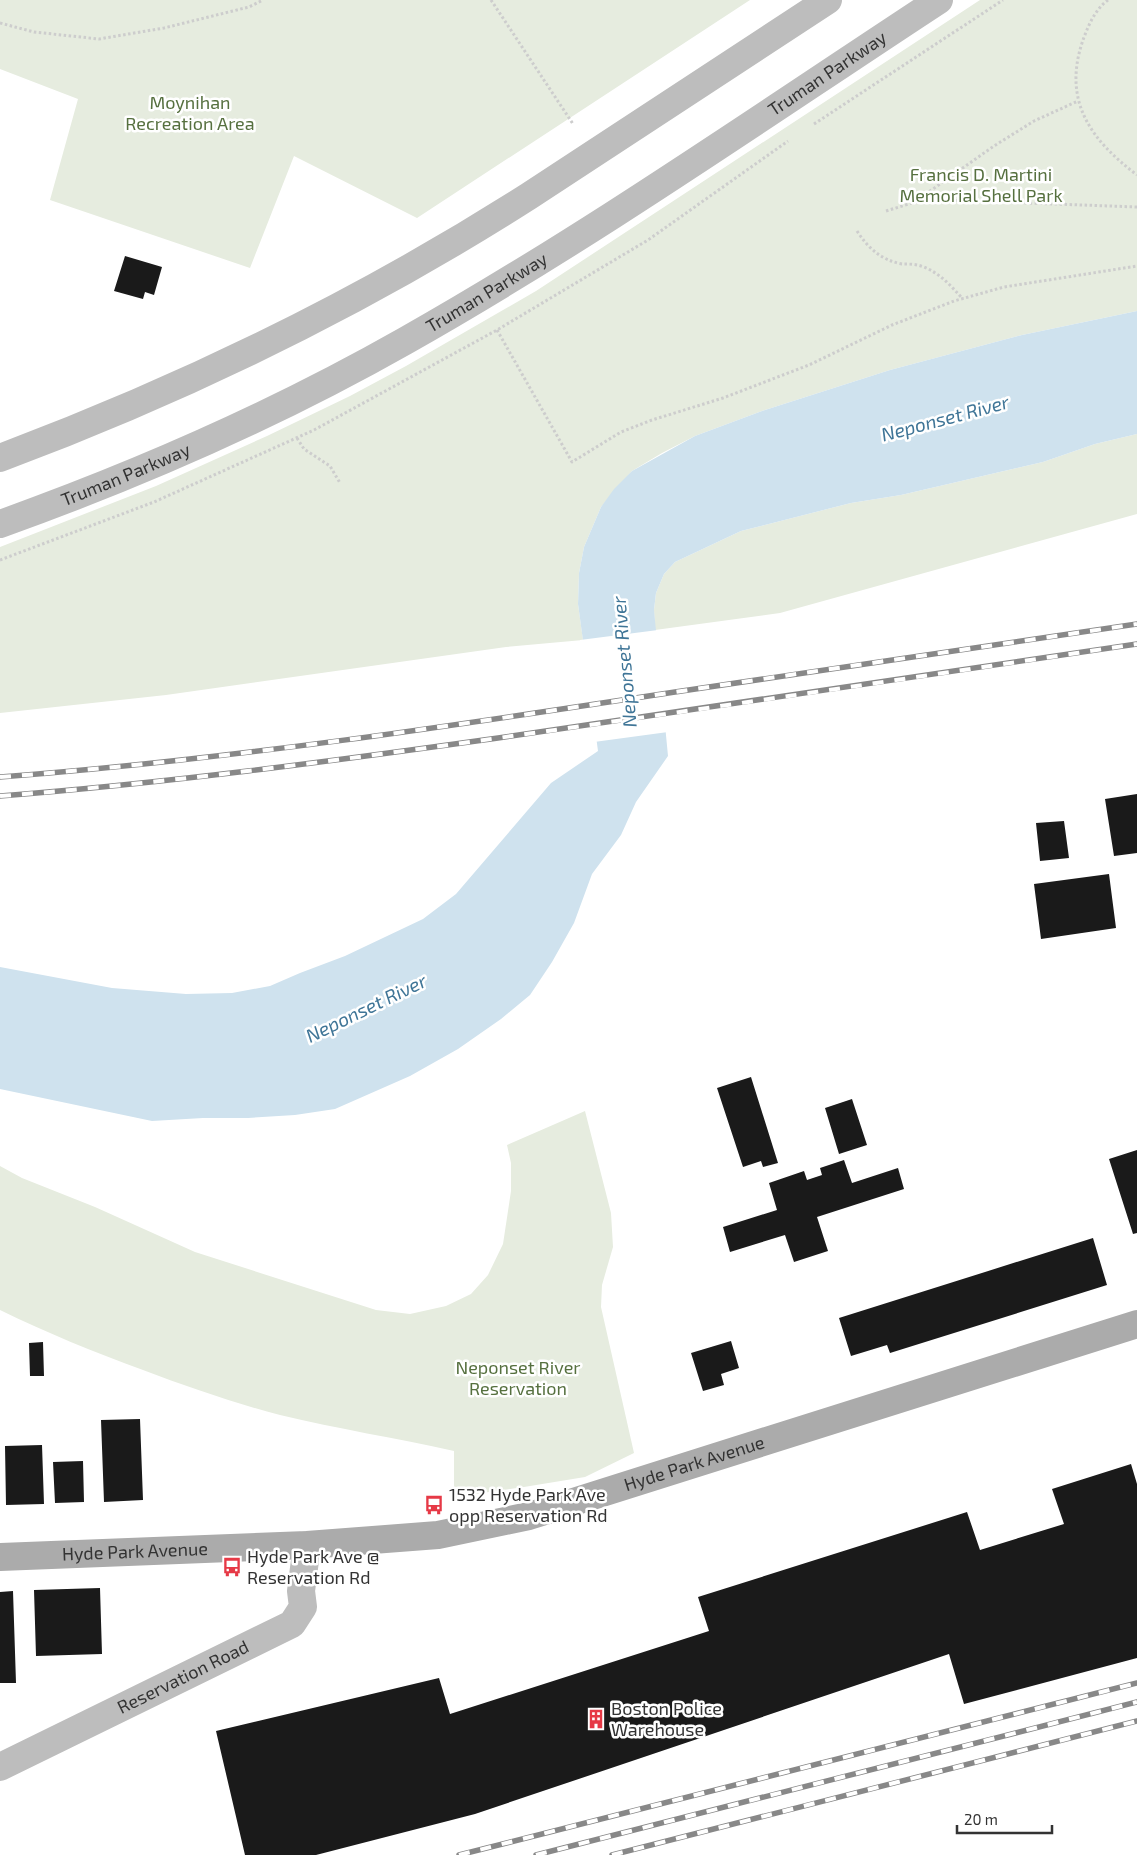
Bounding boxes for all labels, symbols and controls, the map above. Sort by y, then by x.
street label: Truman Parkway [764,25,891,120]
park label: Moynihan Recreation Area [125,91,255,134]
park label: Francis D. Martini Memorial Shell Park [899,163,1063,206]
street label: Truman Parkway [422,247,551,337]
water label: Neponset River [878,389,1012,446]
street label: Truman Parkway [58,438,194,510]
water label: Neponset River [606,595,641,729]
water label: Neponset River [302,968,430,1047]
park label: Neponset River Reservation [455,1356,581,1399]
street label: Hyde Park Avenue [621,1430,767,1495]
place label: 1532 Hyde Park Ave opp Reservation Rd [449,1483,608,1526]
bus stop icon: 1532 Hyde Park Ave opp Reservation Rd [423,1494,445,1516]
street label: Hyde Park Avenue [61,1537,208,1565]
place label: Hyde Park Ave @ Reservation Rd [247,1545,380,1588]
bus stop icon: Hyde Park Ave @ Reservation Rd [221,1556,243,1578]
street label: Reservation Road [113,1635,252,1718]
place label: Boston Police Warehouse [611,1697,722,1740]
building icon: Boston Police Warehouse [585,1708,607,1730]
scale bar [957,1802,1052,1834]
text: 20 m [964,1810,998,1828]

